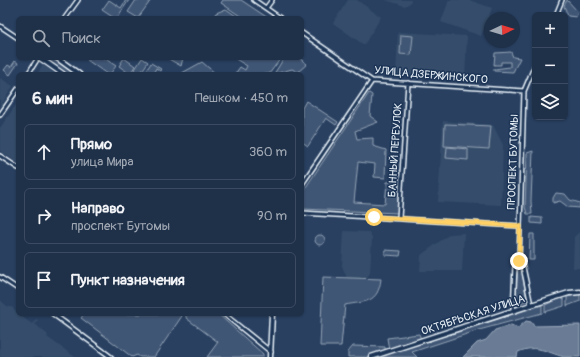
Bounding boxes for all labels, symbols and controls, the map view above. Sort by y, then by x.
north arrow [484,12,520,48]
map controls [532,12,568,120]
button: + [532,12,568,48]
search box [16,16,304,60]
icon: search [30,27,52,49]
text: Поиск [62,29,101,48]
button: − [532,48,568,84]
street label: УЛИЦА ДЗЕРЖИНСКОГО [374,64,488,86]
button: layers [532,84,568,120]
text: 6 мин [32,88,73,109]
text: Пешком · 450 m [195,90,288,106]
street label: БАННЫЙ ПЕРЕУЛОК [385,102,405,198]
street label: ПРОСПЕКТ БУТОМЫ [505,114,521,210]
text: Прямо [71,135,112,154]
icon: ahead [33,141,55,163]
text: 360 m [249,144,287,160]
text: улица Мира [71,154,134,170]
text: Направо [71,199,125,218]
icon: right [33,205,55,227]
text: 90 m [257,208,287,224]
route start [365,208,383,226]
text: проспект Бутомы [71,218,170,234]
route end [510,252,528,270]
icon: arrive [33,269,55,291]
text: Пункт назначения [71,271,185,290]
street label: ОКТЯБРЬСКАЯ УЛИЦА [420,292,526,338]

